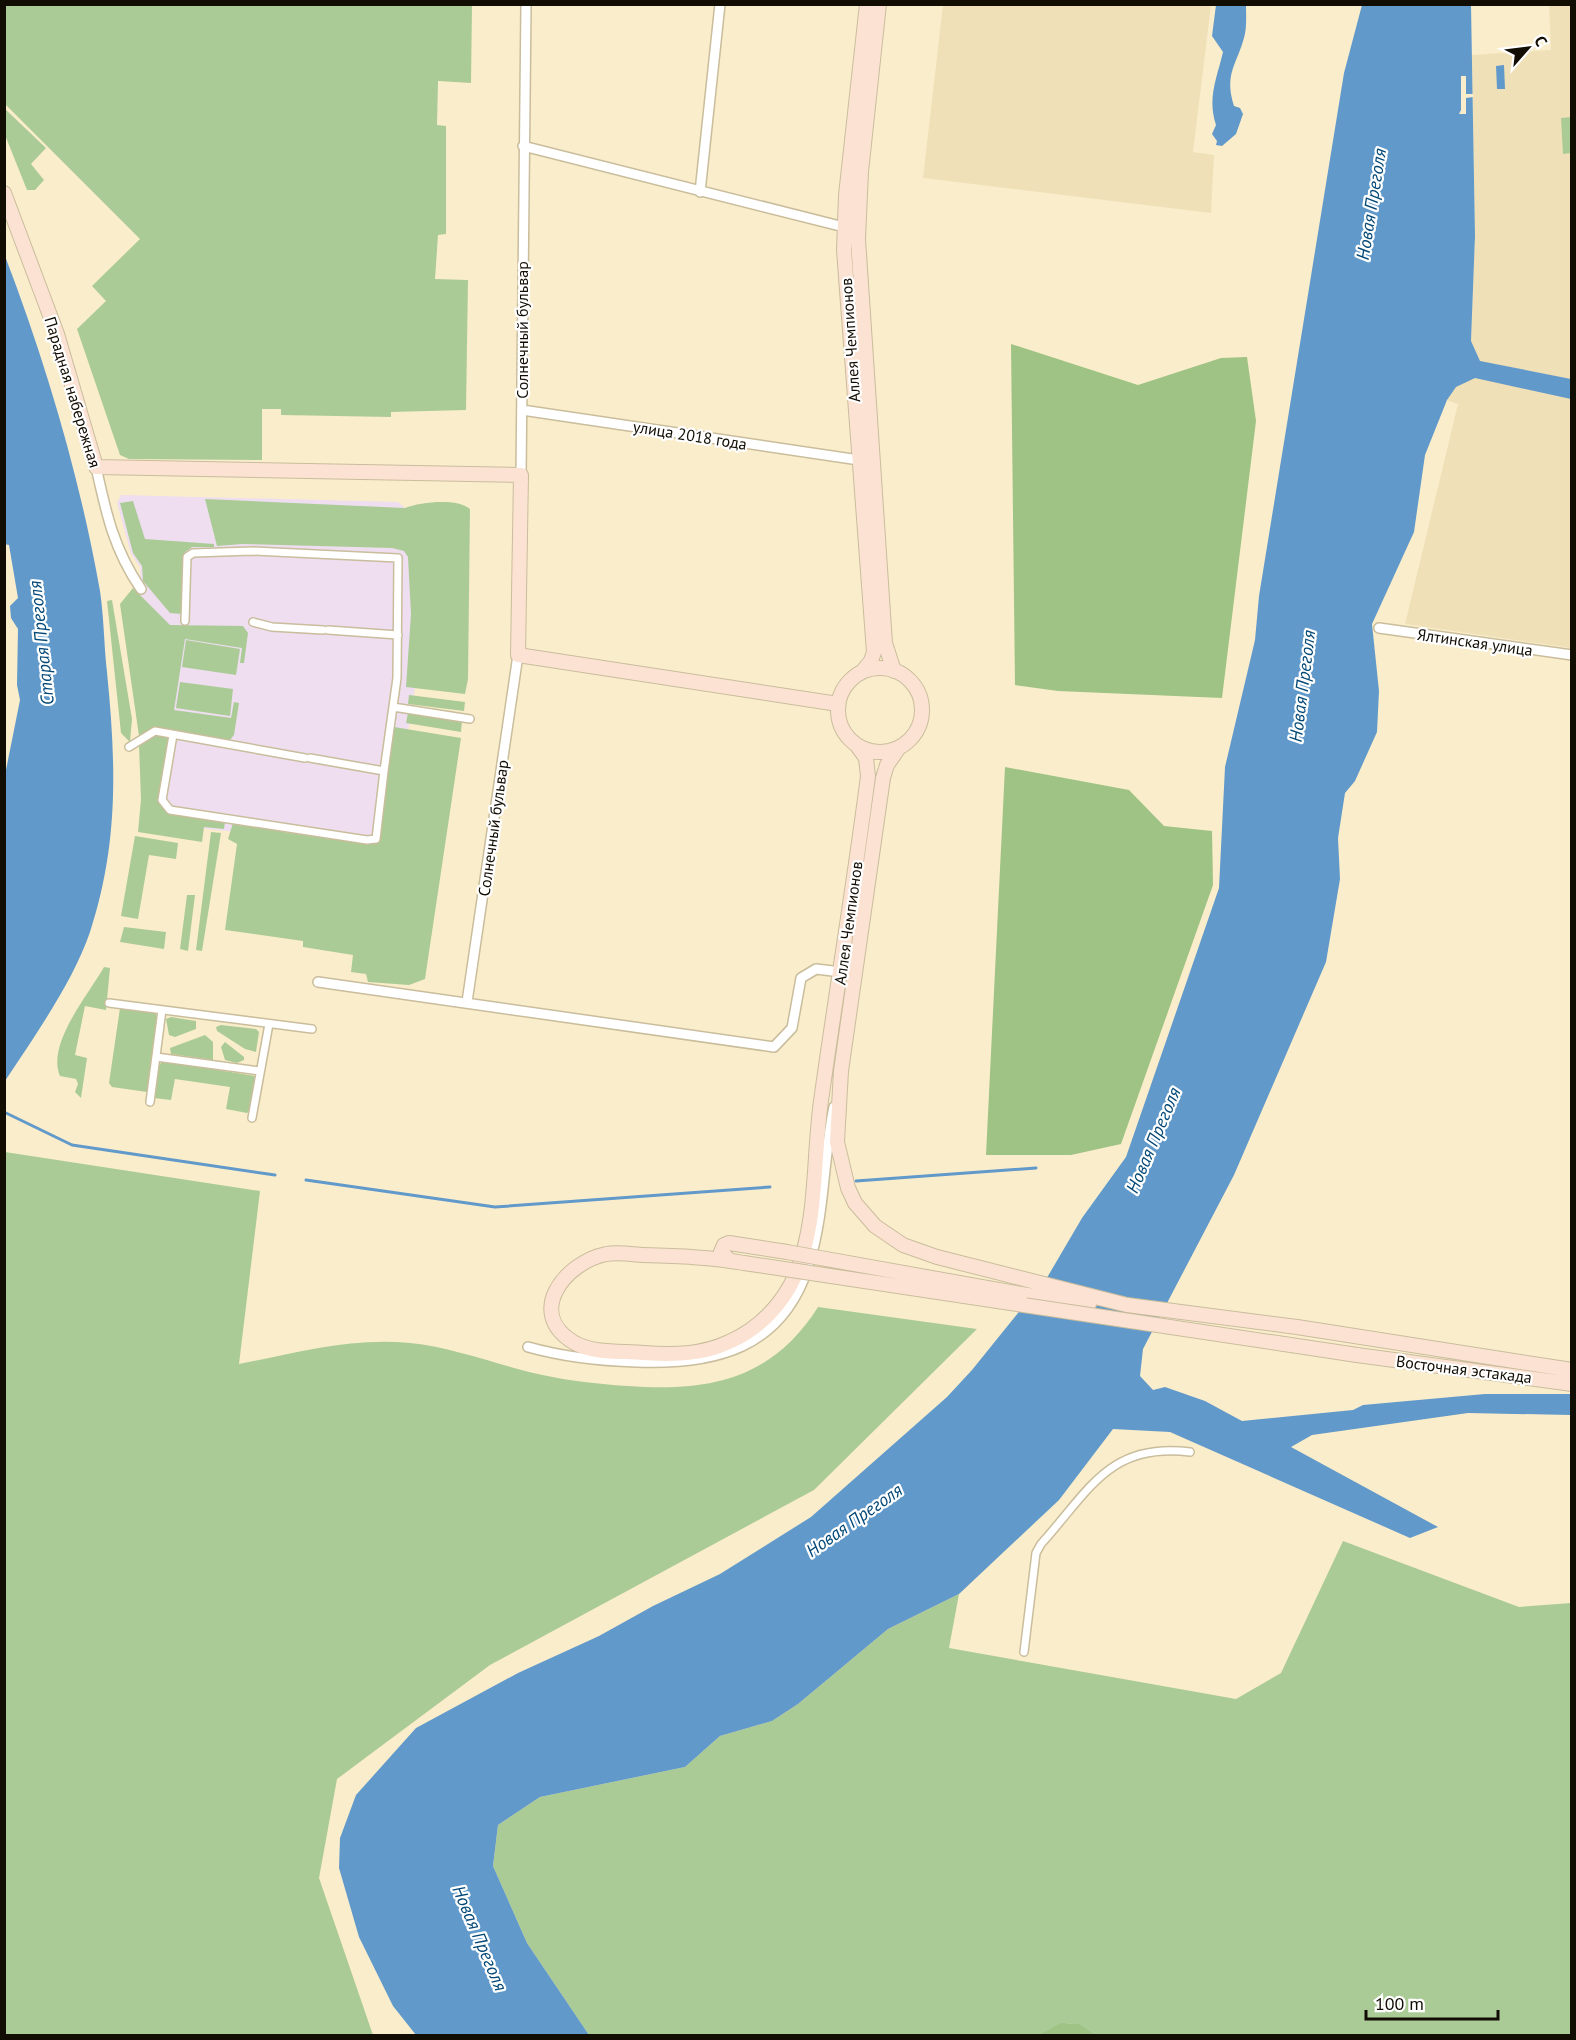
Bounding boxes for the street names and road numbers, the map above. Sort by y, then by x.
street label: Солнечный бульвар [512,261,532,399]
street label: Аллея Чемпионов [836,277,864,403]
street label: Парадная набережная [41,314,105,470]
street label: улица 2018 года [632,416,748,454]
street label: Ялтинская улица [1416,624,1534,660]
street label: Солнечный бульвар [474,758,512,898]
street label: Аллея Чемпионов [829,860,867,986]
street label: Восточная эстакада [1395,1351,1533,1387]

